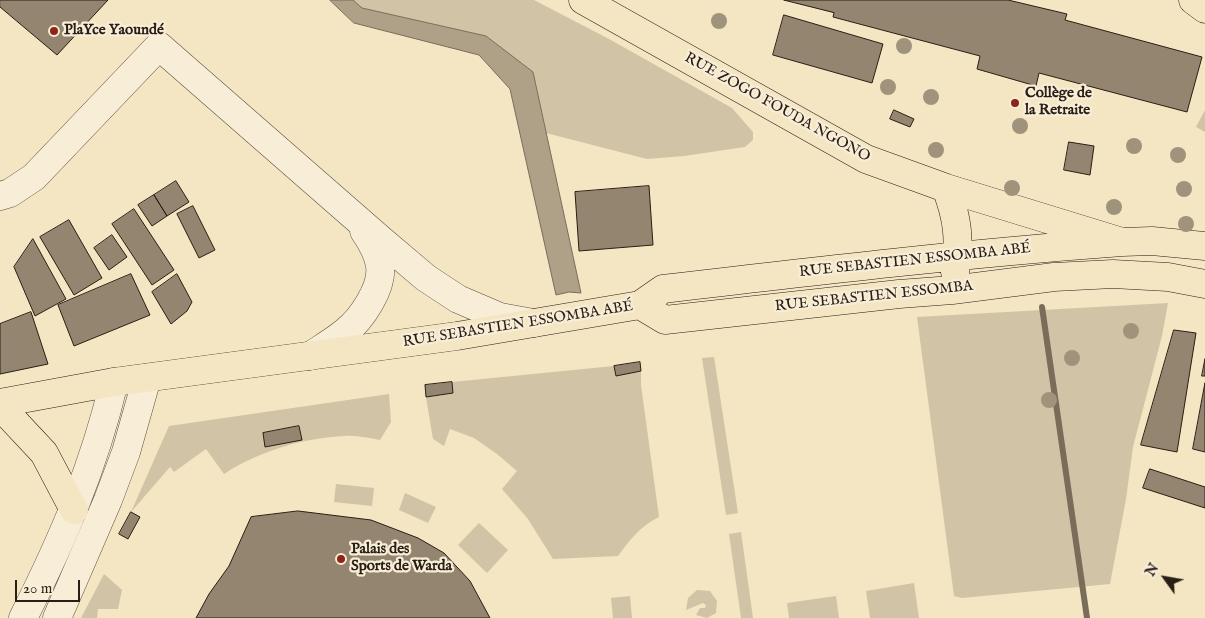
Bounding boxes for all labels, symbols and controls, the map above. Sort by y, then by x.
place label: PlaYce Yaoundé [64,22,164,40]
marker: PlaYce Yaoundé [48,25,60,37]
street label: RUE ZOGO FOUDA NGONO [681,49,873,167]
place label: Collège de la Retraite [1025,85,1092,120]
marker: Collège de la Retraite [1009,97,1021,109]
street label: RUE SEBASTIEN ESSOMBA ABÉ [798,240,1032,282]
street label: RUE SEBASTIEN ESSOMBA [774,278,974,316]
street label: RUE SEBASTIEN ESSOMBA ABÉ [402,298,634,352]
place label: Palais des Sports de Warda [351,541,452,576]
marker: Palais des Sports de Warda [335,553,347,565]
north arrow [1140,553,1190,603]
text: N [1141,560,1163,580]
scale bar [18,570,82,602]
text: 20 m [23,579,52,598]

